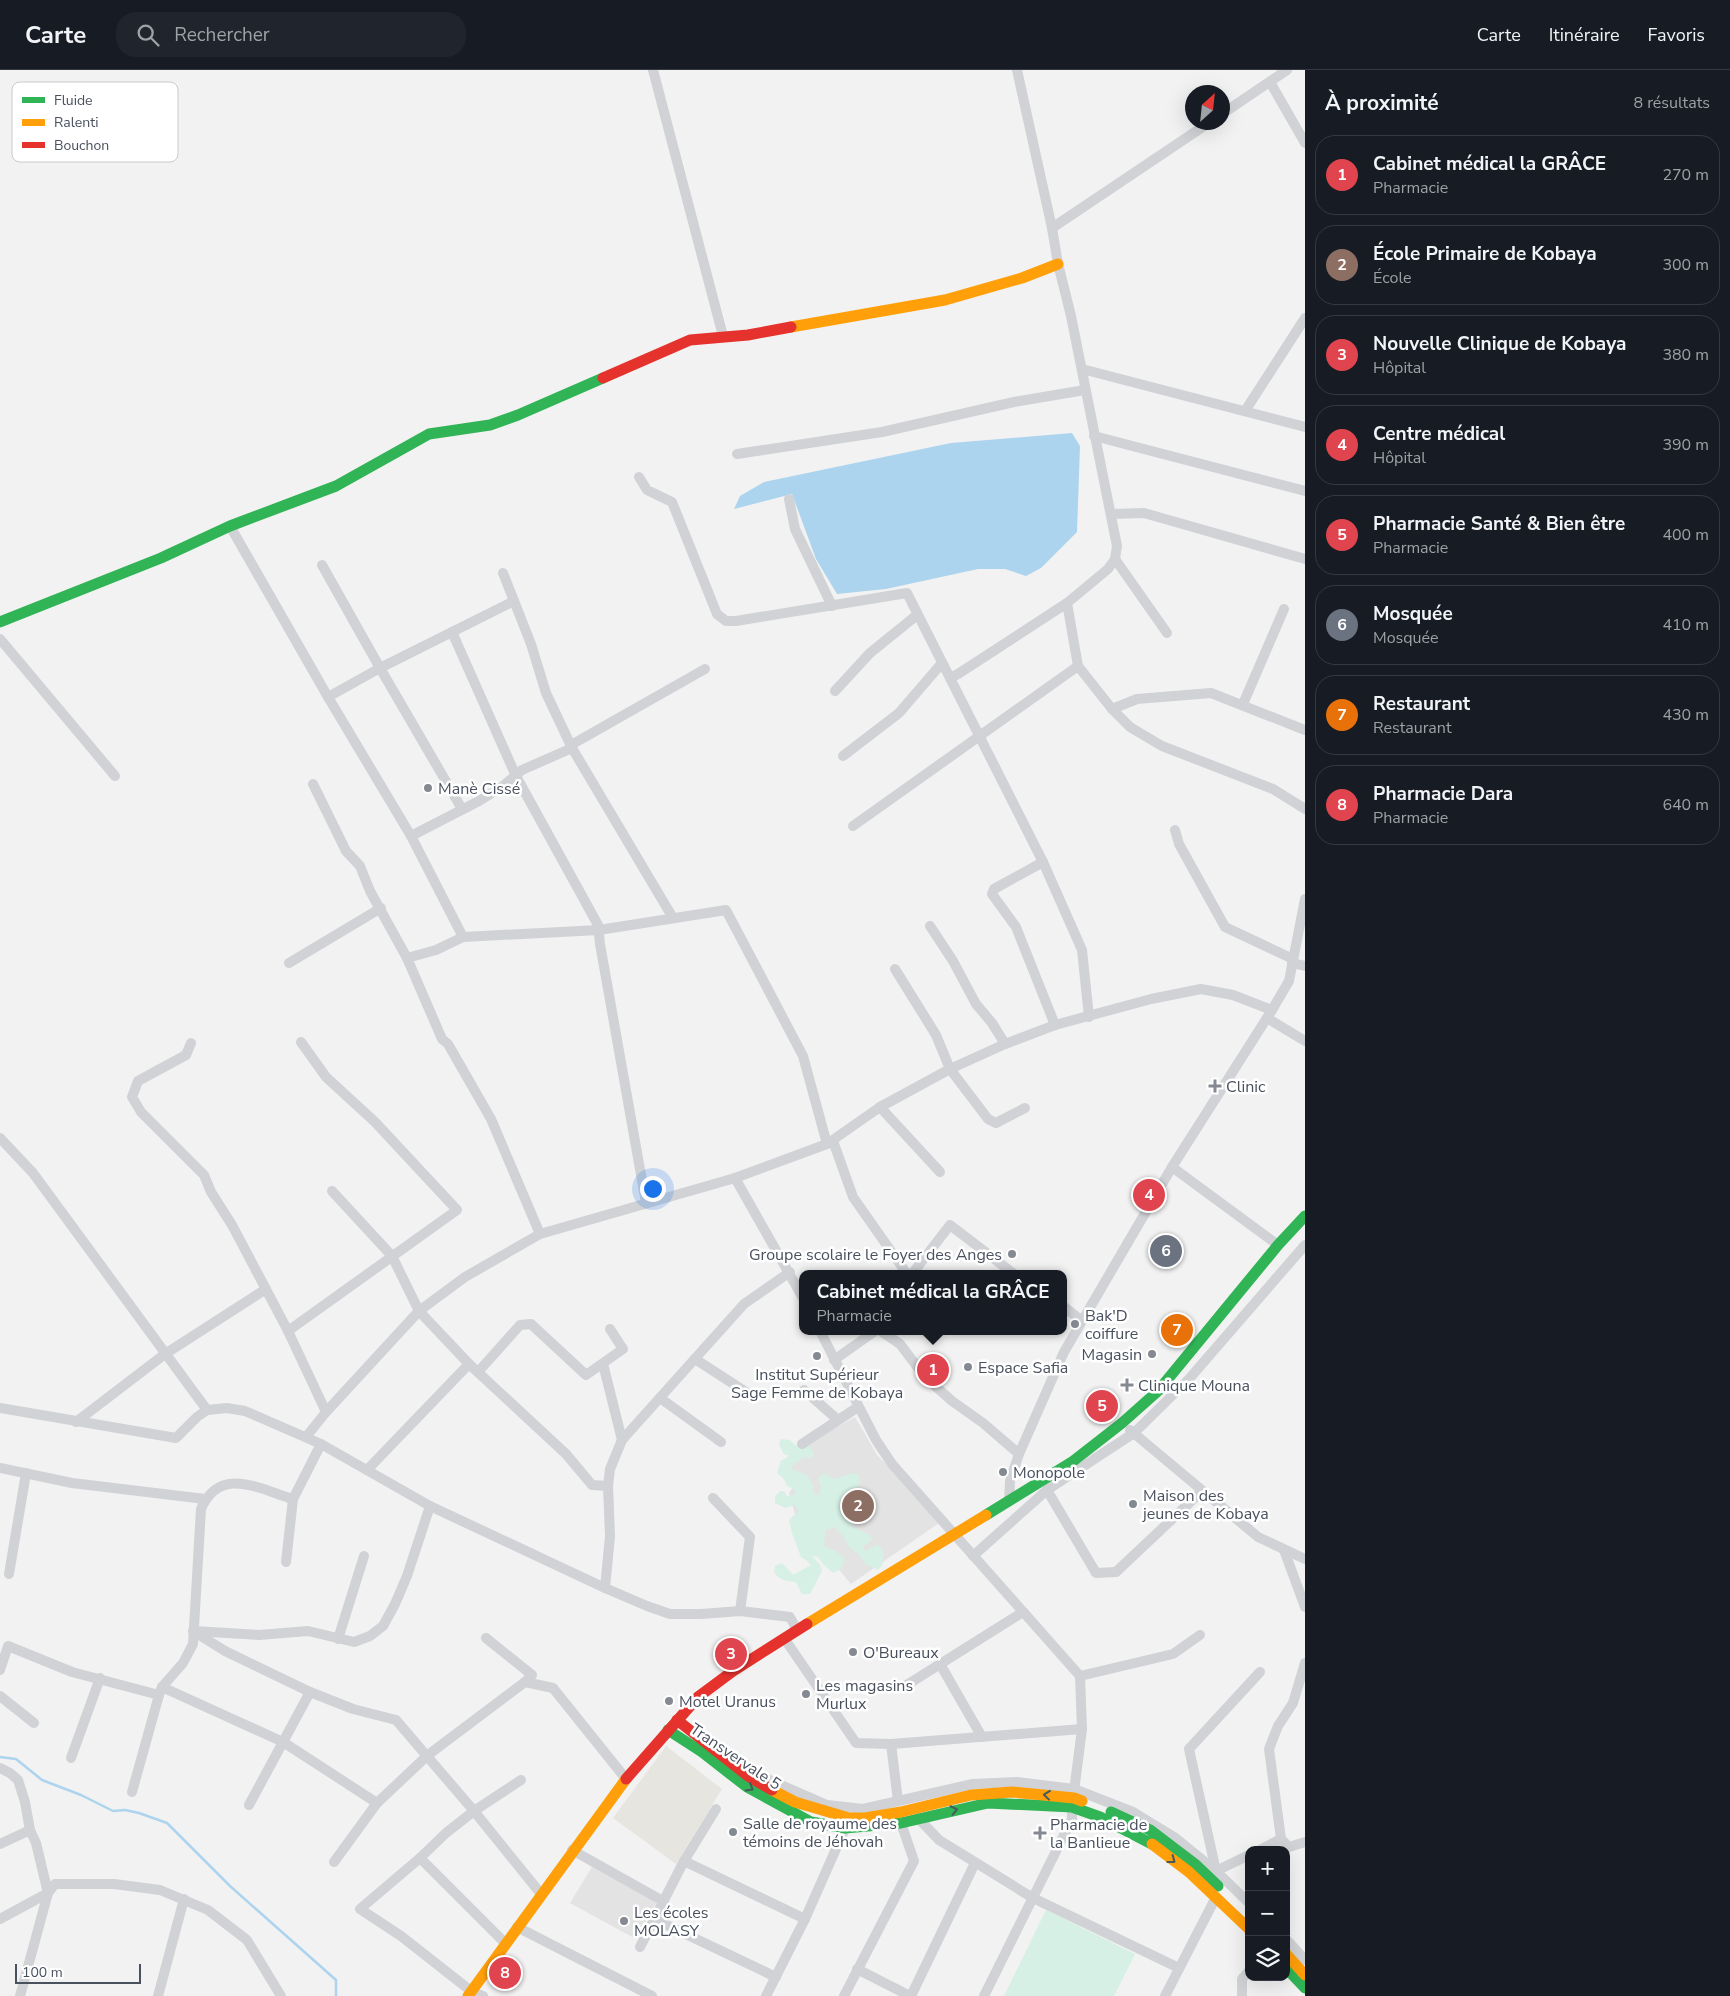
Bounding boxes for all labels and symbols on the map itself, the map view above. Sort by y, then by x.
legend [12,82,178,162]
north arrow [1185,85,1230,130]
text: Fluide [54,91,93,110]
text: Ralenti [54,113,98,132]
text: Bouchon [54,136,109,155]
place label: Manè Cissé [438,778,520,800]
marker: Manè Cissé [422,782,434,794]
place label: Clinic [1226,1076,1266,1098]
marker: Clinic [1208,1079,1222,1093]
your location [640,1176,666,1202]
pin: 4 [1133,1176,1165,1214]
pin: 6 [1150,1232,1182,1270]
place label: Groupe scolaire le Foyer des Anges [749,1244,1002,1266]
marker: Groupe scolaire le Foyer des Anges [1006,1248,1018,1260]
place label: Bak'D coiffure [1085,1305,1138,1345]
pin: 7 [1161,1311,1193,1349]
marker: Bak'D coiffure [1069,1318,1081,1330]
place label: Magasin [1081,1344,1142,1366]
marker: Magasin [1146,1348,1158,1360]
marker: Institut Supérieur Sage Femme de Kobaya [811,1350,823,1362]
pin: 1 [917,1351,949,1389]
place label: Espace Safia [978,1357,1068,1379]
marker: Espace Safia [962,1361,974,1373]
place label: Institut Supérieur Sage Femme de Kobaya [731,1364,903,1404]
place label: Clinique Mouna [1138,1375,1250,1397]
marker: Clinique Mouna [1120,1378,1134,1392]
pin: 5 [1086,1387,1118,1425]
place label: Monopole [1013,1462,1085,1484]
marker: Monopole [997,1466,1009,1478]
place label: Maison des jeunes de Kobaya [1142,1485,1269,1525]
pin: 2 [842,1487,874,1525]
marker: Maison des jeunes de Kobaya [1127,1498,1139,1510]
pin: 3 [715,1635,747,1673]
place label: O'Bureaux [863,1642,939,1664]
marker: O'Bureaux [847,1646,859,1658]
place label: Les magasins Murlux [816,1675,913,1715]
marker: Les magasins Murlux [800,1688,812,1700]
place label: Motel Uranus [679,1691,776,1713]
marker: Motel Uranus [663,1695,675,1707]
street label: Transvervale 5 [686,1718,785,1795]
one-way arrow [745,1782,754,1792]
one-way arrow [1042,1790,1050,1801]
one-way arrow [950,1805,959,1816]
place label: Salle de royaume des témoins de Jéhovah [743,1813,897,1853]
place label: Pharmacie de la Banlieue [1050,1814,1147,1854]
marker: Salle de royaume des témoins de Jéhovah [727,1826,739,1838]
marker: Pharmacie de la Banlieue [1034,1827,1046,1839]
one-way arrow [1166,1854,1175,1862]
place label: Les écoles MOLASY [634,1902,708,1942]
marker: Les écoles MOLASY [618,1915,630,1927]
pin: 8 [489,1954,521,1992]
scale bar [15,1961,141,1984]

